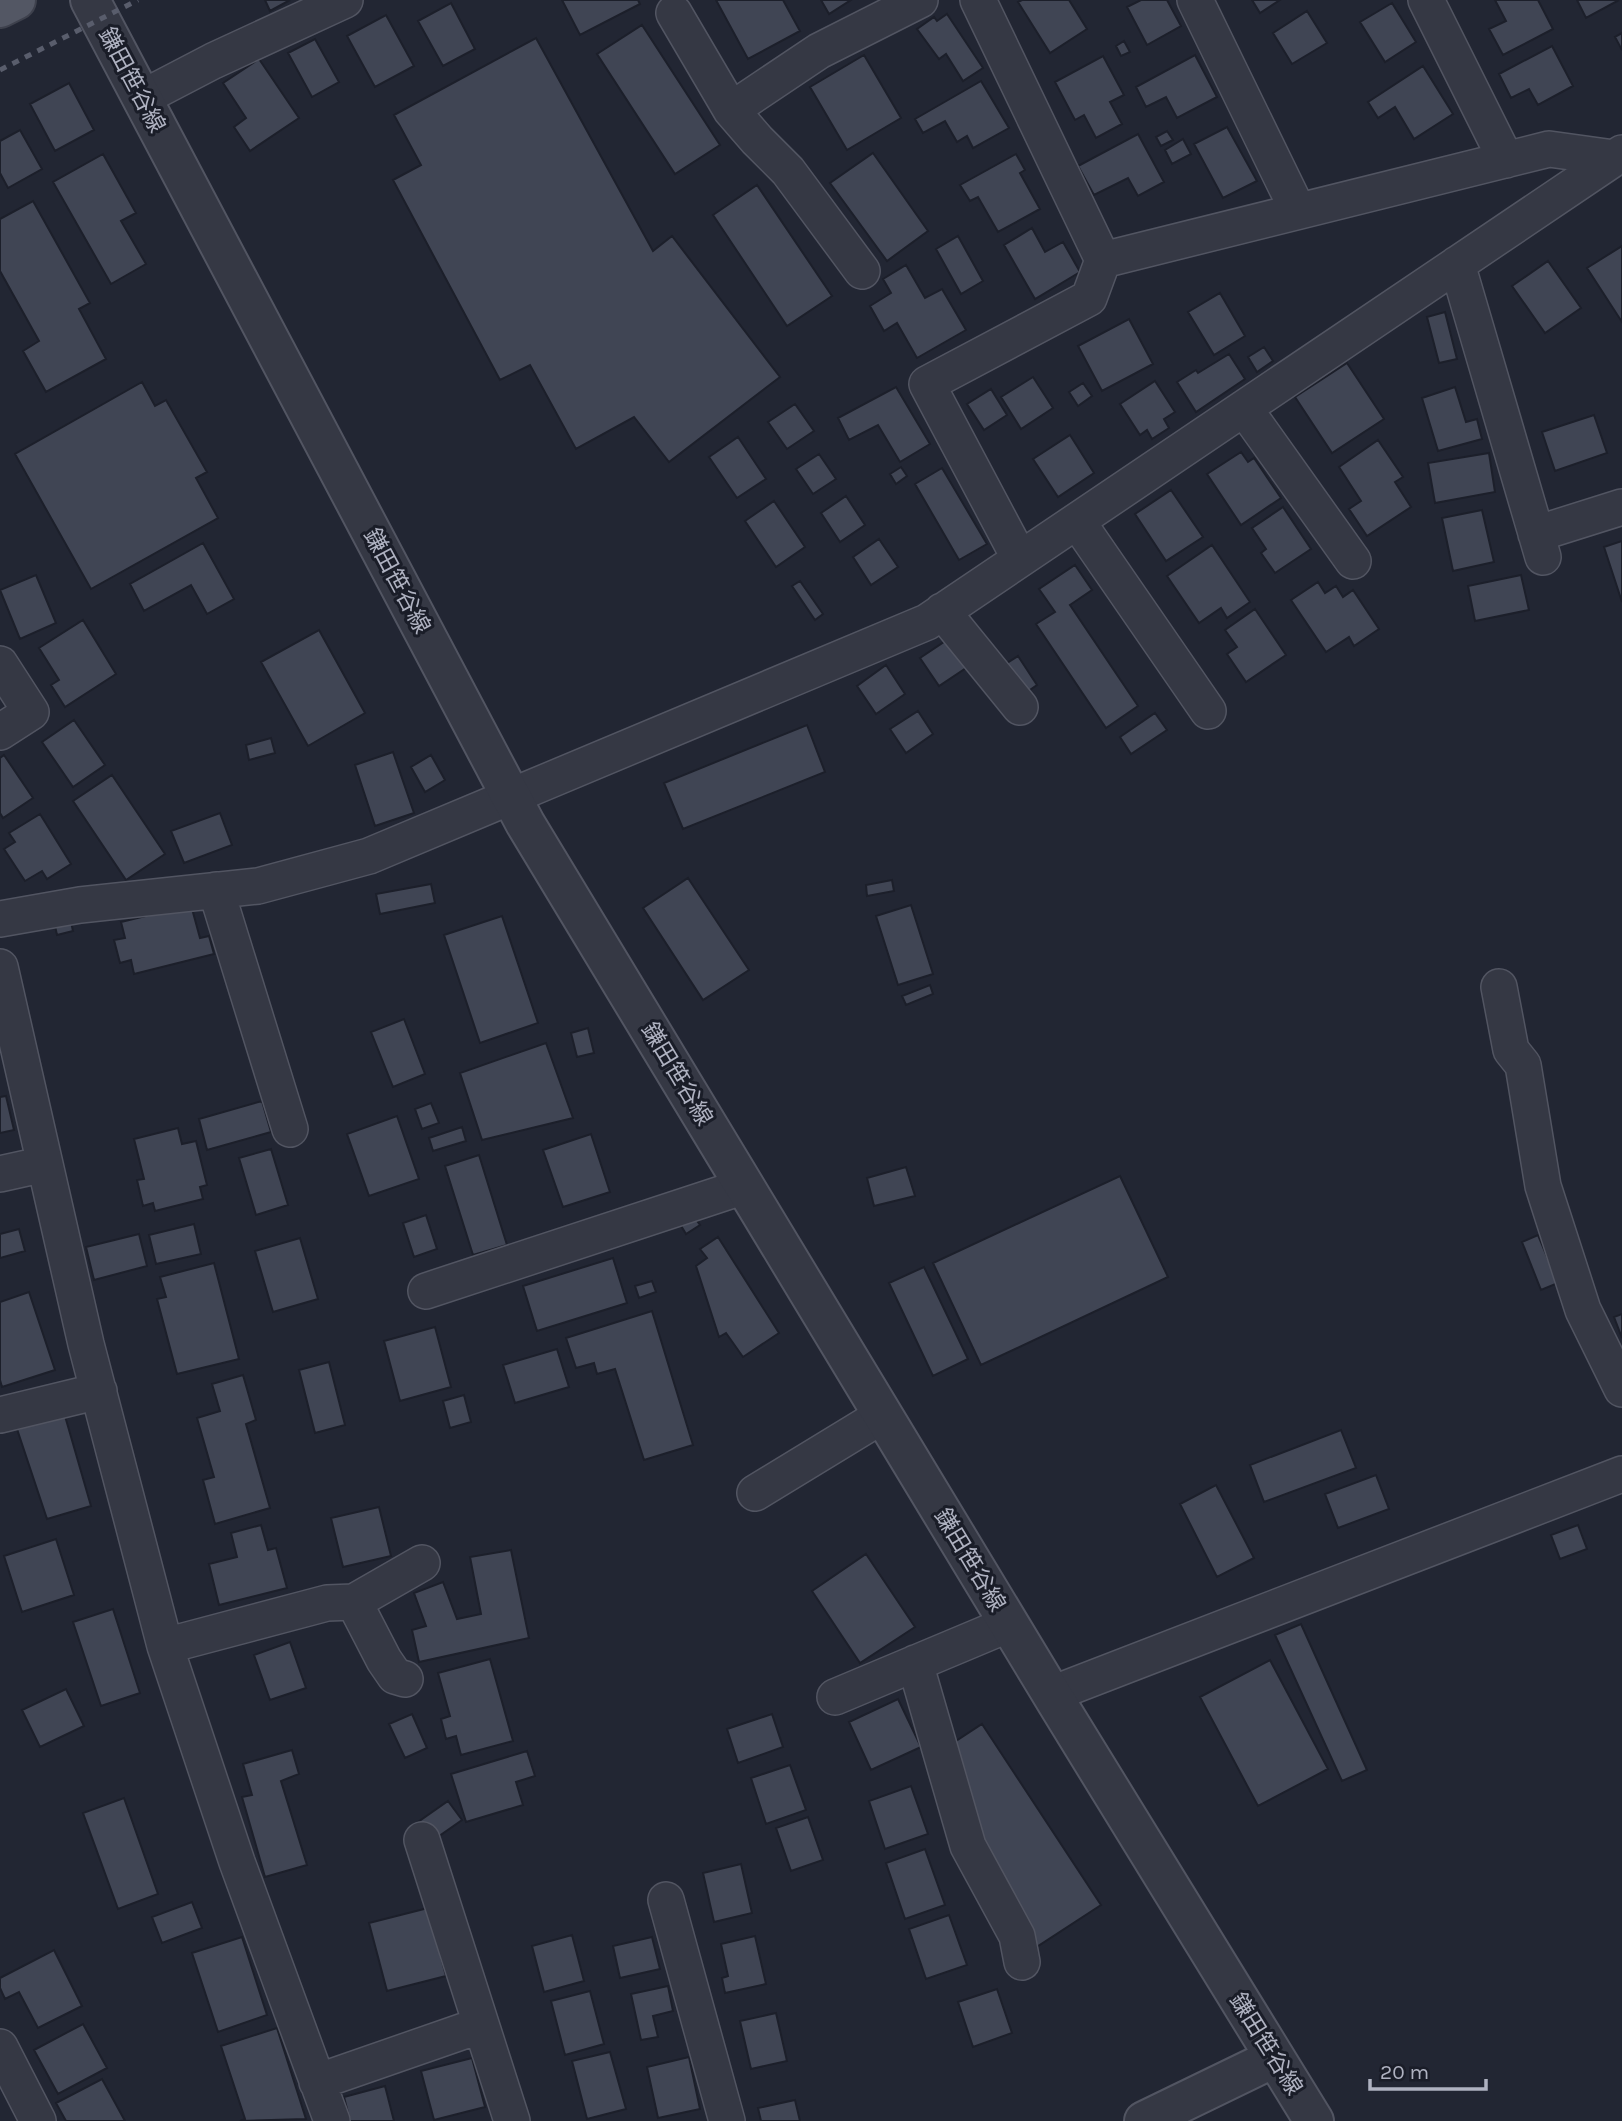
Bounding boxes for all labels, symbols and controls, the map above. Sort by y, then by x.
street label: 鎌田笹谷線 [93,23,171,137]
street label: 鎌田笹谷線 [358,524,436,638]
street label: 鎌田笹谷線 [636,1018,718,1130]
street label: 鎌田笹谷線 [929,1504,1011,1616]
street label: 鎌田笹谷線 [1224,1988,1308,2100]
scale bar [1370,2048,1486,2092]
text: 20 m [1380,2060,1429,2084]

